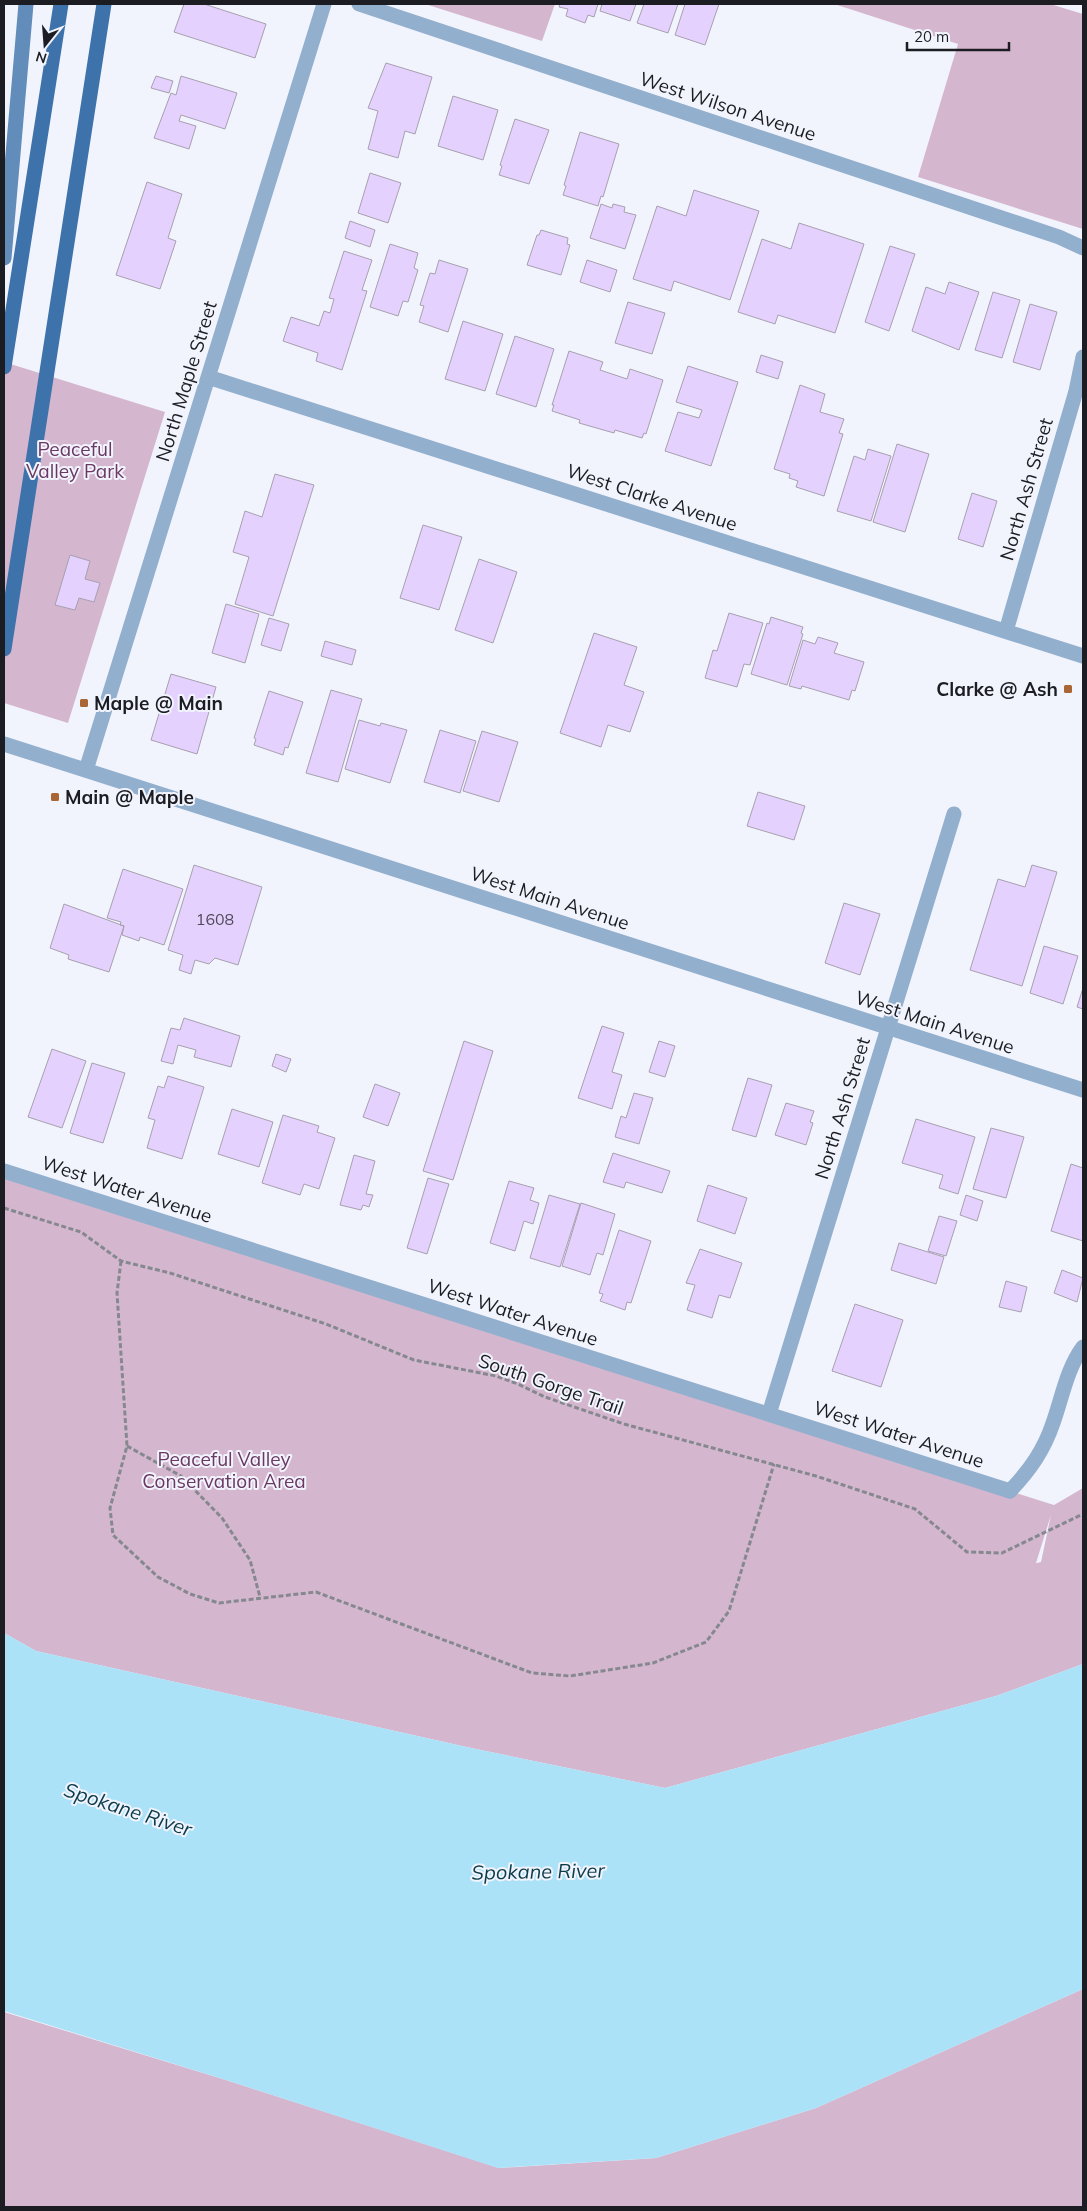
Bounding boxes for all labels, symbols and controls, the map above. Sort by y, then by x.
north arrow [20,20,70,70]
scale bar [907,20,1010,52]
text: 20 m [914,27,949,46]
text: N [34,47,49,68]
street label: West Wilson Avenue [637,66,819,146]
street label: North Maple Street [150,297,222,464]
street label: North Ash Street [994,415,1058,563]
park label: Peaceful Valley Park [26,437,124,483]
street label: West Clarke Avenue [564,458,740,536]
place label: Clarke @ Ash [936,677,1058,701]
marker: Clarke @ Ash [1062,683,1074,695]
place label: Maple @ Main [94,691,223,715]
marker: Maple @ Main [78,697,90,709]
place label: Main @ Maple [65,785,194,809]
marker: Main @ Maple [49,791,61,803]
street label: West Main Avenue [467,861,633,935]
house number: 1608 [196,909,234,929]
street label: West Main Avenue [852,985,1018,1059]
street label: North Ash Street [809,1034,875,1182]
street label: West Water Avenue [39,1150,215,1228]
street label: West Water Avenue [425,1273,601,1351]
street label: South Gorge Trail [475,1348,627,1420]
street label: West Water Avenue [811,1395,987,1473]
park label: Peaceful Valley Conservation Area [142,1447,306,1493]
water label: Spokane River [61,1777,196,1842]
water label: Spokane River [471,1857,605,1885]

